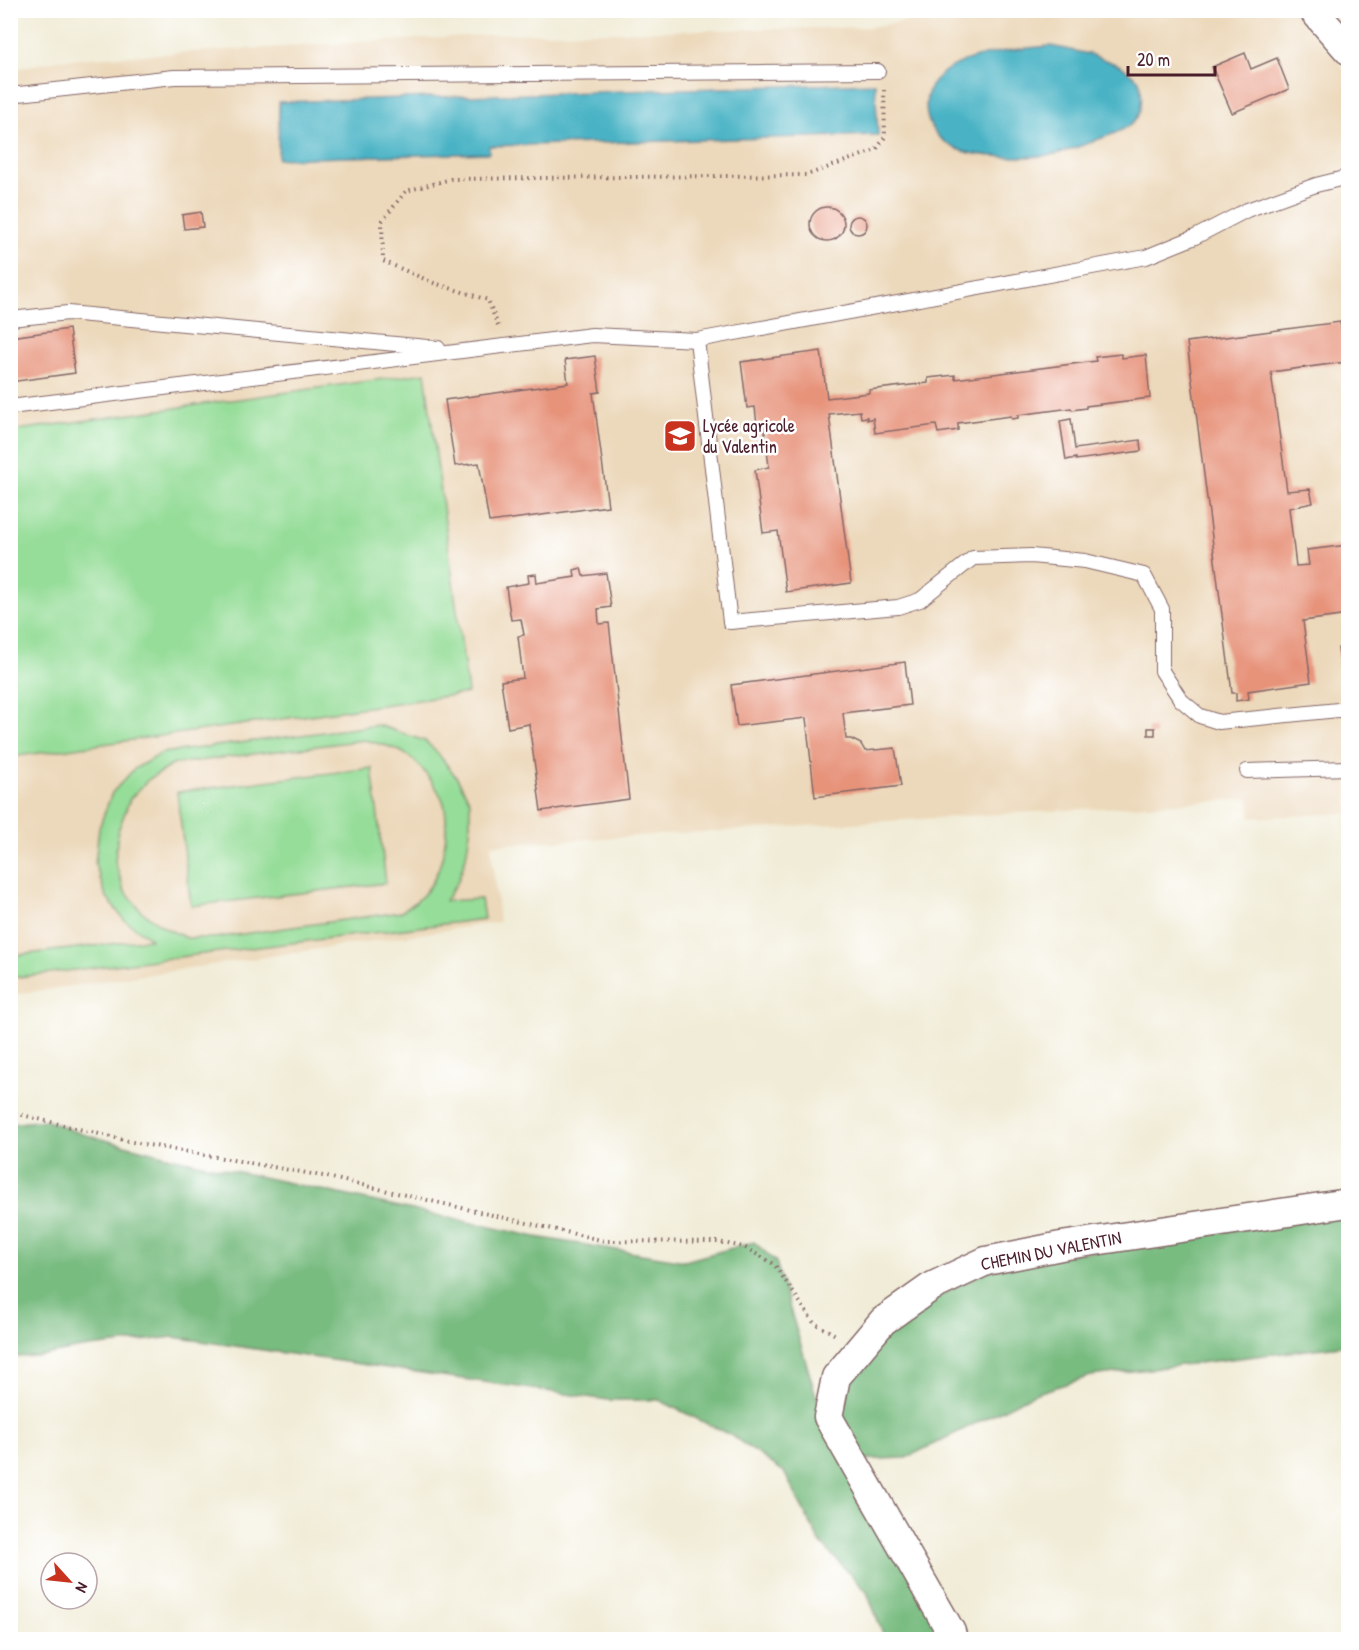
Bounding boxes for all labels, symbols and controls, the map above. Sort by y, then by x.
scale bar [1128,39,1215,77]
text: 20 m [1137,47,1170,72]
place label: Lycée agricole du Valentin [703,413,795,459]
school or university icon: Lycée agricole du Valentin [662,418,698,454]
street label: CHEMIN DU VALENTIN [978,1225,1123,1276]
north arrow [39,1551,99,1611]
text: N [70,1579,94,1597]

